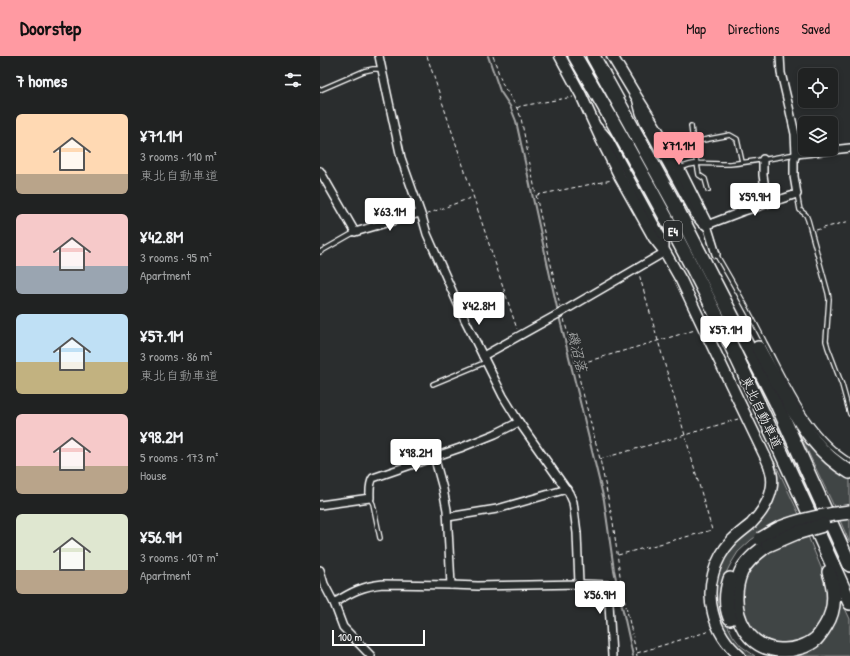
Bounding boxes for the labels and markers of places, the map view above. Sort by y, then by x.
pin: ¥71.1M [646,132,712,166]
pin: ¥59.9M [722,183,788,217]
pin: ¥63.1M [357,198,423,232]
pin: ¥42.8M [446,292,512,326]
pin: ¥57.1M [693,316,759,350]
pin: ¥98.2M [383,439,449,473]
pin: ¥56.9M [567,581,633,615]

